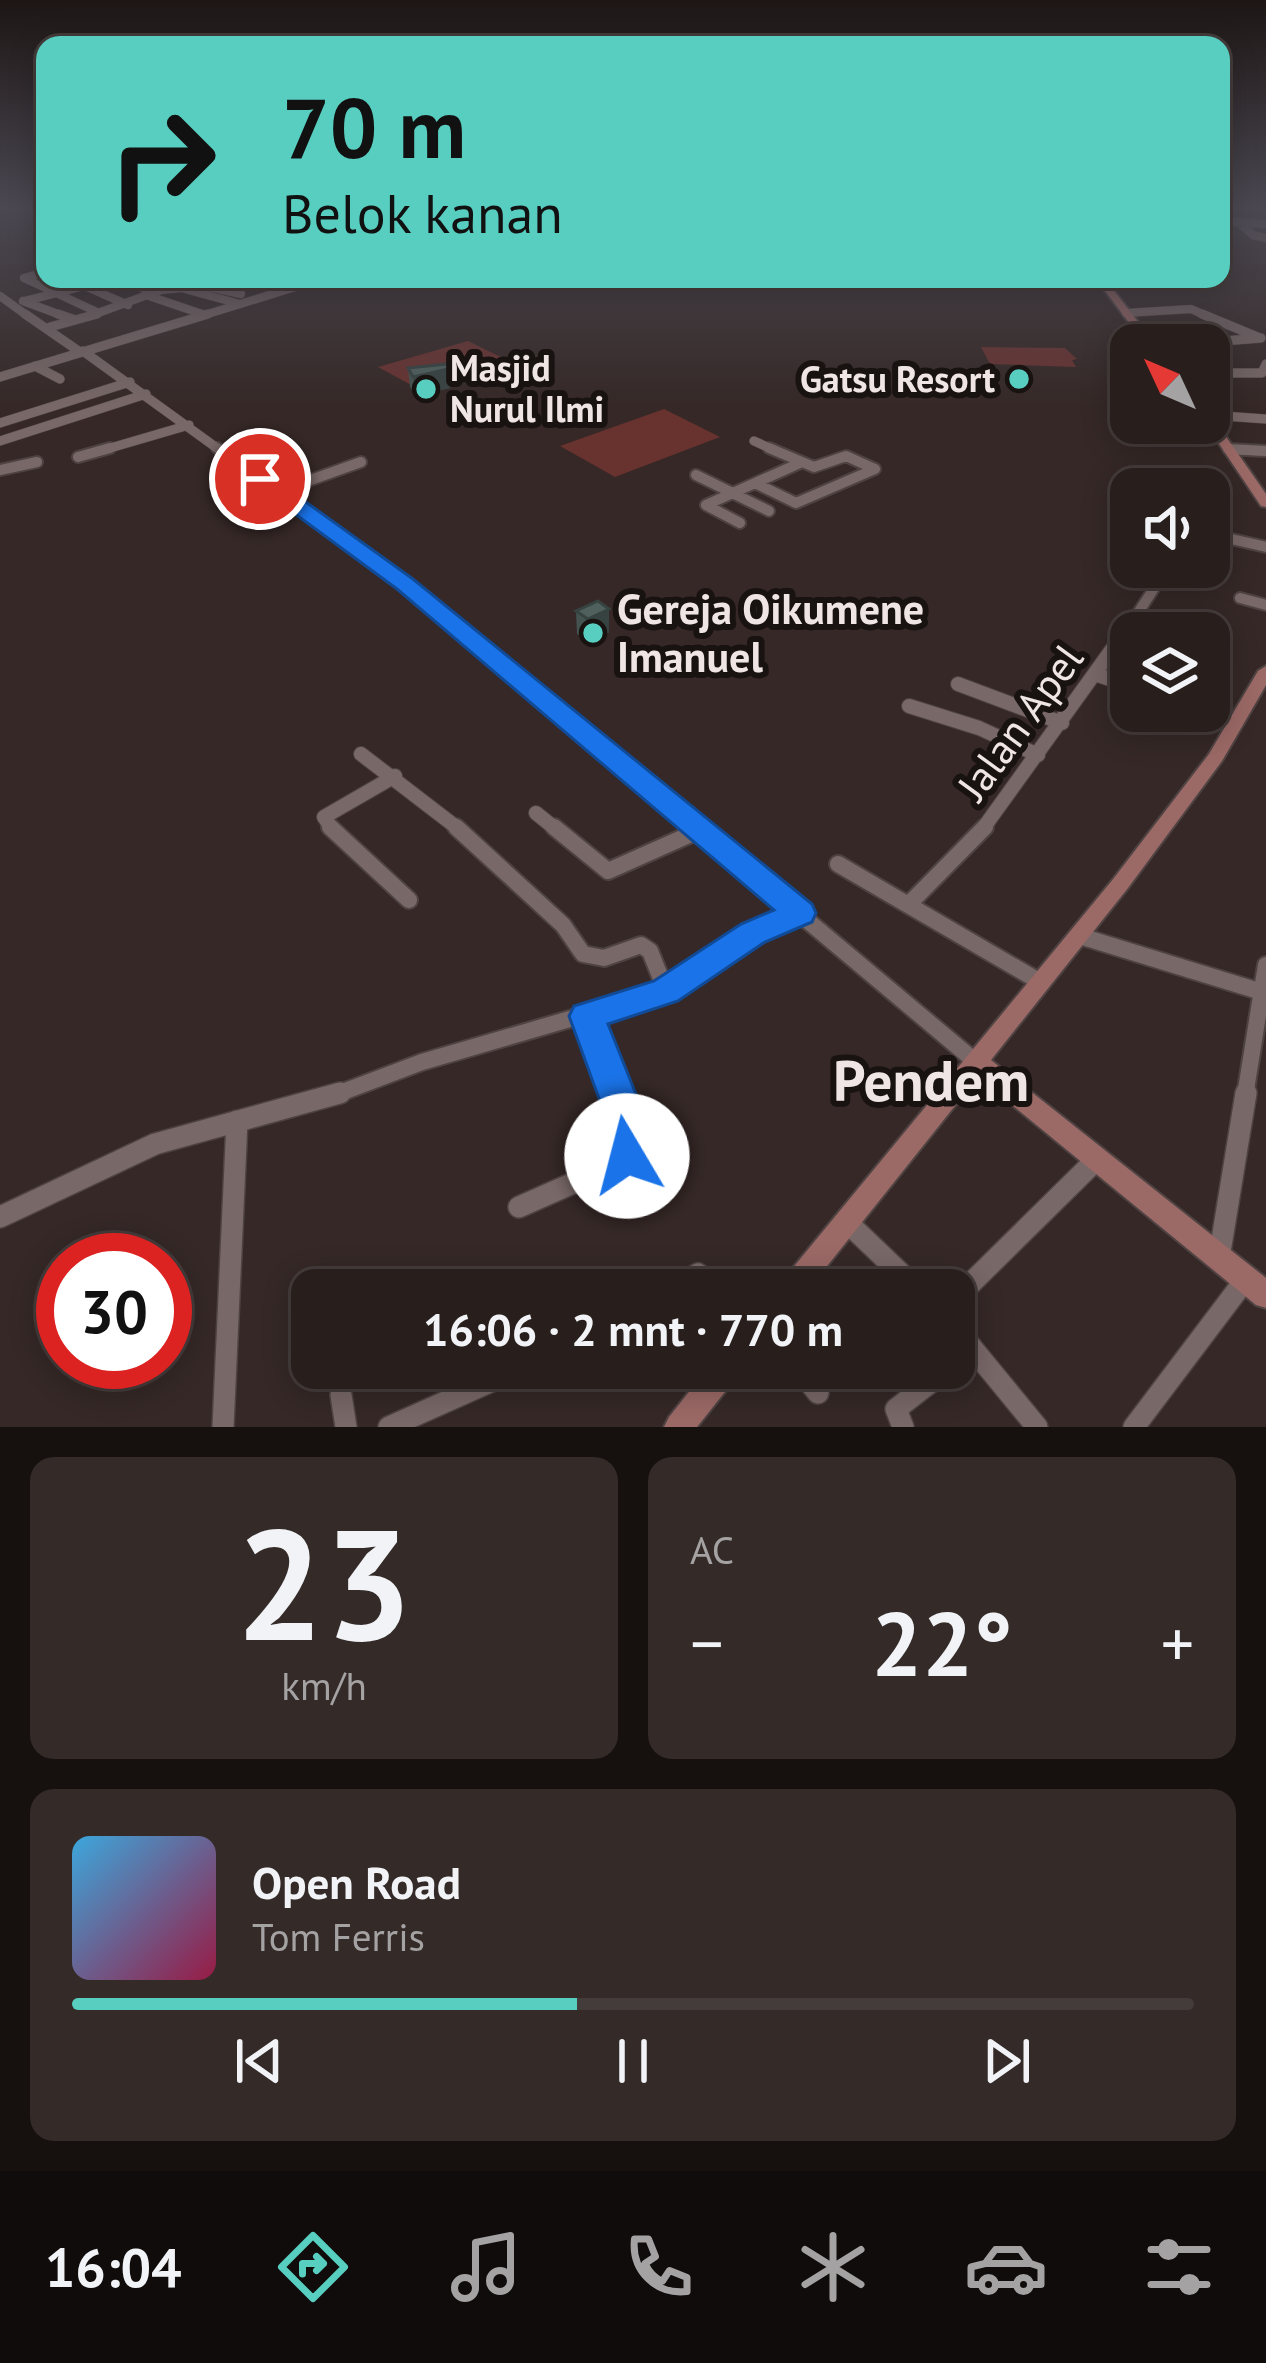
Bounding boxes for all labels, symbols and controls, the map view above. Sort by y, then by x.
text: 70 m [282,72,466,181]
icon: right [84,84,240,240]
text: Belok kanan [282,178,563,248]
north arrow [1110,324,1230,444]
map controls [1110,324,1230,732]
place label: Masjid Nurul Ilmi [450,344,604,432]
place label: Gatsu Resort [800,355,995,402]
marker: Gatsu Resort [1006,366,1032,392]
marker: Masjid Nurul Ilmi [413,376,439,402]
pin [209,428,311,530]
icon: arrive [227,446,293,512]
button: sound [1110,468,1230,588]
place label: Gereja Oikumene Imanuel [617,581,924,684]
button: layers [1110,612,1230,732]
marker: Gereja Oikumene Imanuel [580,620,606,646]
street label: Jalan Apel [943,633,1095,812]
district label: Pendem [833,1043,1029,1117]
position arrow [564,1093,690,1219]
speed limit sign: 30 [36,1233,192,1389]
text: 16:06 · 2 mnt · 770 m [423,1300,843,1358]
text: 23 [236,1481,412,1683]
text: AC [690,1524,734,1575]
text: 22° [871,1584,1013,1701]
text: − [690,1600,723,1685]
text: + [1161,1600,1194,1685]
text: km/h [281,1660,367,1711]
text: Open Road [252,1853,461,1911]
text: Tom Ferris [252,1911,425,1962]
icon: previous [226,2028,292,2094]
icon: pause [600,2028,666,2094]
icon: next [974,2028,1040,2094]
icon: directions [271,2225,355,2309]
icon: music [444,2225,528,2309]
icon: phone [617,2225,701,2309]
icon: climate [791,2225,875,2309]
icon: car [964,2225,1048,2309]
icon: filters [1137,2225,1221,2309]
text: 16:04 [45,2232,182,2302]

